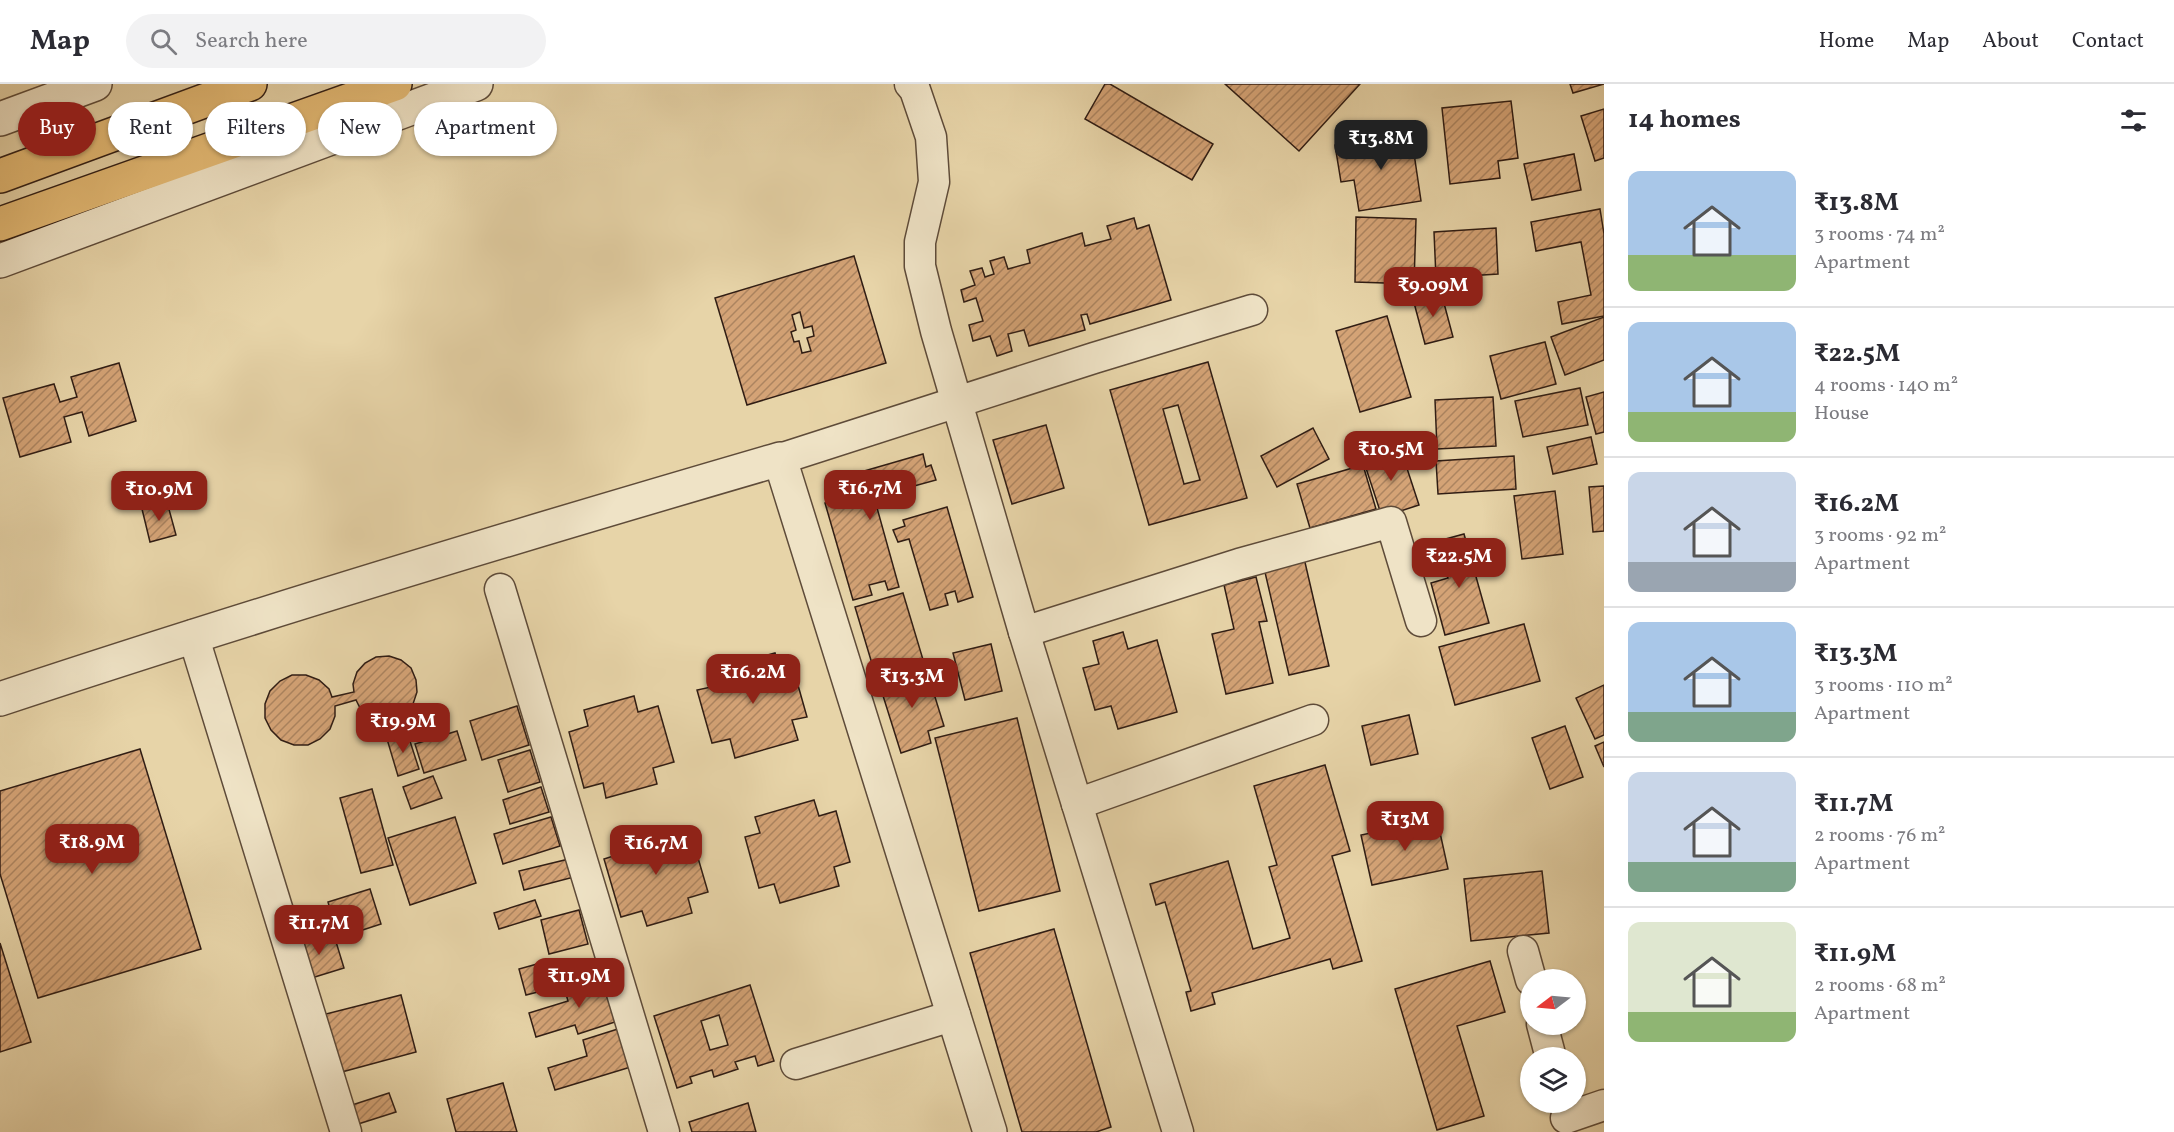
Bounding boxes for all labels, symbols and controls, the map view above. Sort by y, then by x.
search box [126,14,546,68]
text: Map [30,22,90,61]
icon: search [147,25,180,58]
text: Search here [195,26,308,57]
text: Home [1819,27,1874,56]
text: Map [1907,27,1949,56]
text: About [1982,27,2039,56]
text: Contact [2072,27,2144,56]
chip: Buy [18,102,96,156]
chip: Rent [108,102,193,156]
chip: Filters [205,102,306,156]
chip: New [318,102,402,156]
chip: Apartment [414,102,557,156]
text: 14 homes [1628,102,1741,138]
icon: filters [2117,104,2150,137]
pin: ₹13.8M [1332,120,1430,171]
text: ₹13.8M [1348,125,1414,153]
text: ₹13.8M [1814,185,1899,221]
icon: home [1676,195,1748,267]
text: 3 rooms · 74 m² [1814,221,1945,249]
text: Apartment [1814,249,1910,277]
pin: ₹9.09M [1384,267,1482,318]
text: ₹9.09M [1398,272,1468,300]
text: ₹22.5M [1814,336,1900,372]
icon: home [1676,346,1748,418]
text: 4 rooms · 140 m² [1814,372,1958,400]
text: House [1814,400,1869,428]
pin: ₹10.5M [1342,431,1440,482]
text: ₹10.5M [1358,436,1424,464]
pin: ₹16.7M [821,470,919,521]
pin: ₹10.9M [110,471,208,522]
text: ₹16.7M [838,475,902,503]
text: ₹10.9M [125,476,193,504]
text: ₹16.2M [1814,486,1899,522]
icon: home [1676,496,1748,568]
text: 3 rooms · 92 m² [1814,522,1946,550]
pin: ₹22.5M [1410,538,1508,589]
text: ₹22.5M [1426,543,1492,571]
text: Apartment [1814,550,1910,578]
text: ₹13.3M [1814,636,1897,672]
icon: home [1676,646,1748,718]
pin: ₹16.2M [704,654,802,705]
pin: ₹13.3M [863,658,961,709]
text: ₹16.2M [720,659,786,687]
text: ₹13.3M [880,663,944,691]
text: 3 rooms · 110 m² [1814,672,1953,700]
text: Apartment [1814,700,1910,728]
pin: ₹19.9M [354,703,452,754]
text: ₹19.9M [370,708,436,736]
text: ₹11.7M [1814,786,1893,822]
icon: home [1676,796,1748,868]
pin: ₹13M [1369,801,1441,852]
text: ₹13M [1381,806,1429,834]
text: 2 rooms · 76 m² [1814,822,1946,850]
pin: ₹18.9M [43,824,141,875]
pin: ₹16.7M [607,825,705,876]
text: ₹18.9M [59,829,125,857]
text: ₹16.7M [624,830,688,858]
text: Apartment [1814,850,1910,878]
pin: ₹11.7M [270,905,368,956]
text: ₹11.7M [288,910,350,938]
text: ₹11.9M [1814,936,1896,972]
icon: home [1676,946,1748,1018]
pin: ₹11.9M [530,958,628,1009]
text: ₹11.9M [547,963,611,991]
north arrow [1520,969,1586,1035]
map controls [1520,969,1586,1113]
text: 2 rooms · 68 m² [1814,972,1946,1000]
text: Apartment [1814,1000,1910,1028]
button: layers [1520,1047,1586,1113]

